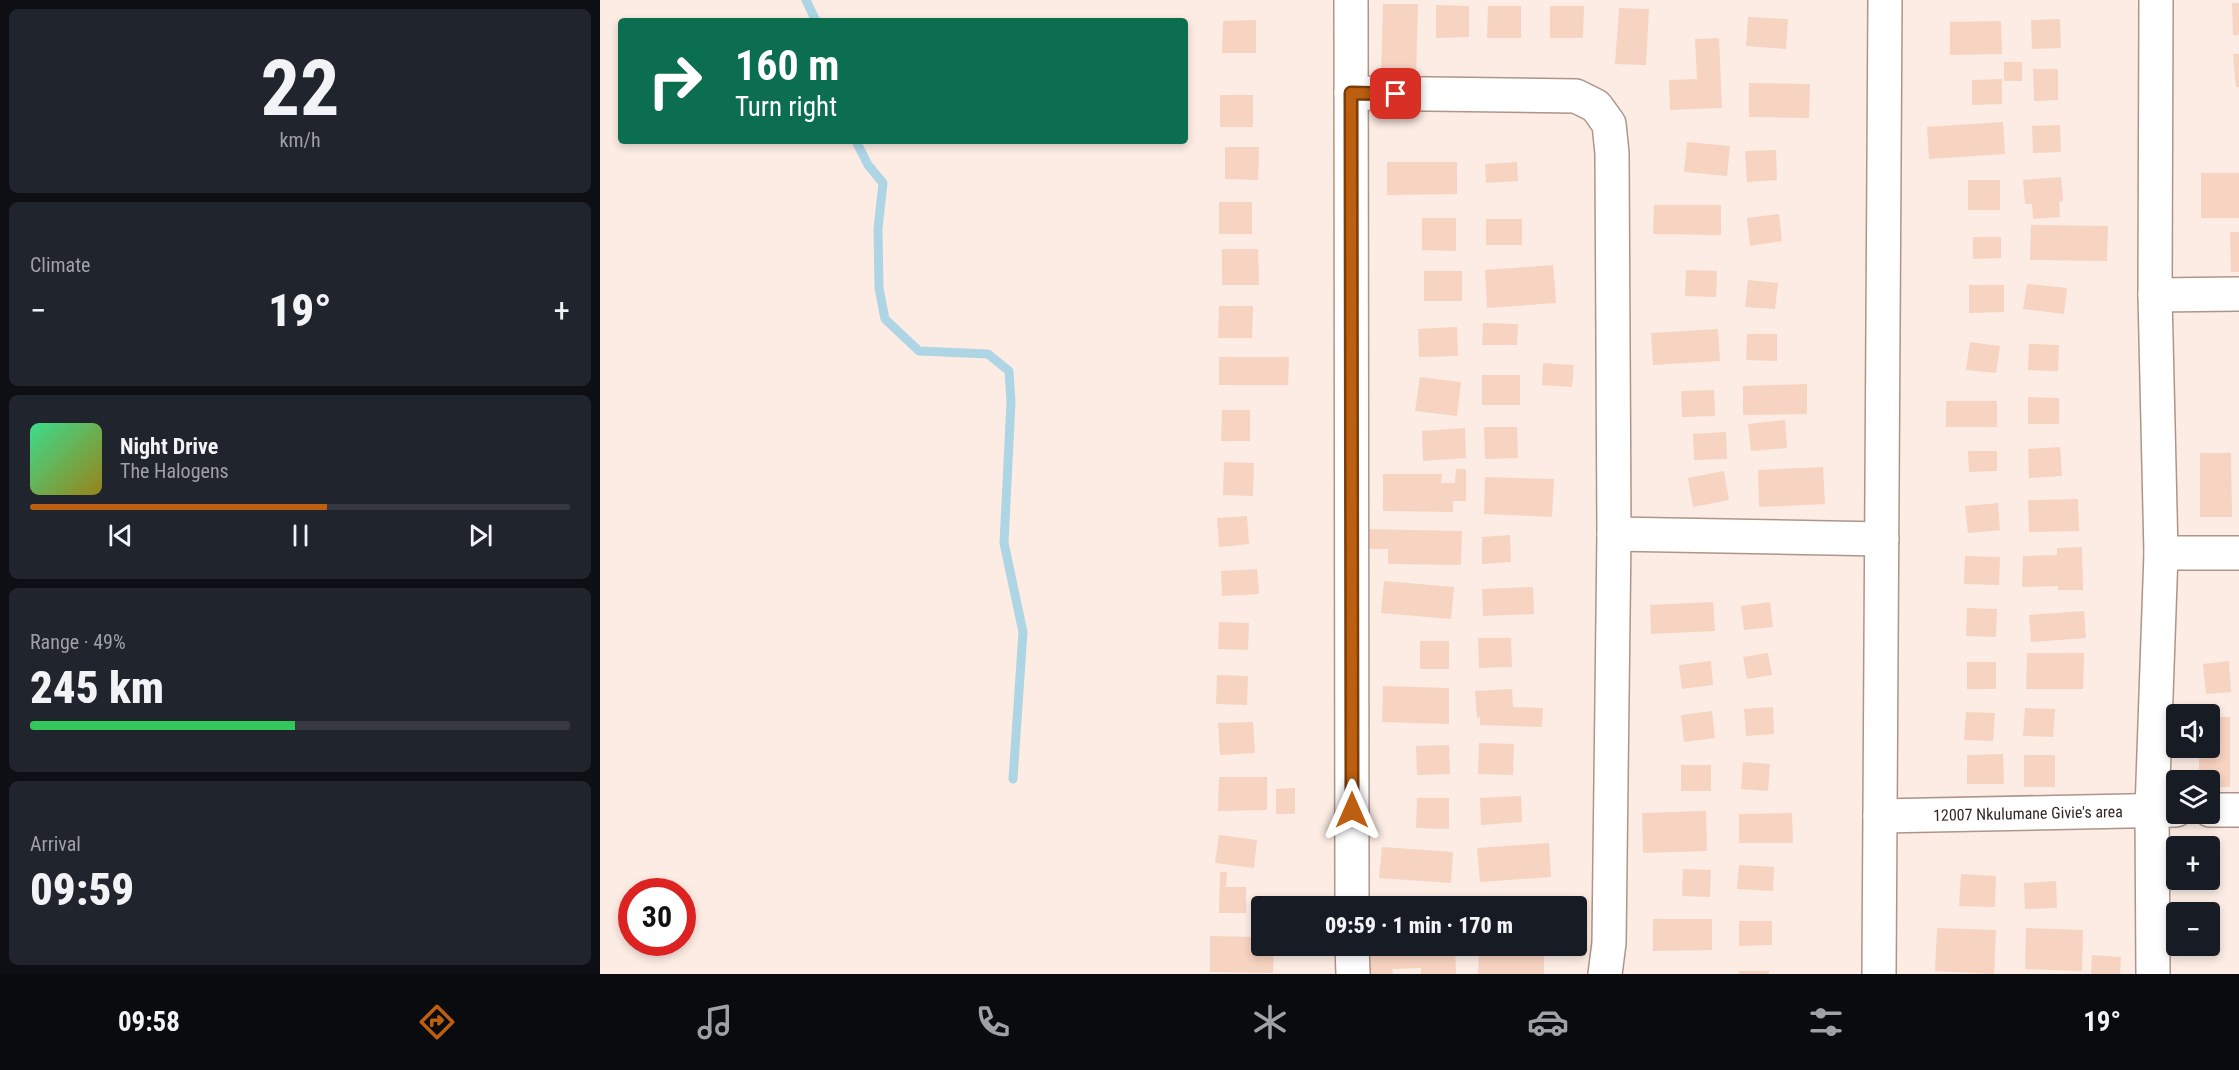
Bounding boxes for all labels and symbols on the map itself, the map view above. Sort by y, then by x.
pin [1370,68,1421,119]
position arrow [1320,778,1384,842]
street label: 12007 Nkulumane Givie's area [1933,802,2123,825]
speed limit sign: 30 [618,878,696,956]

